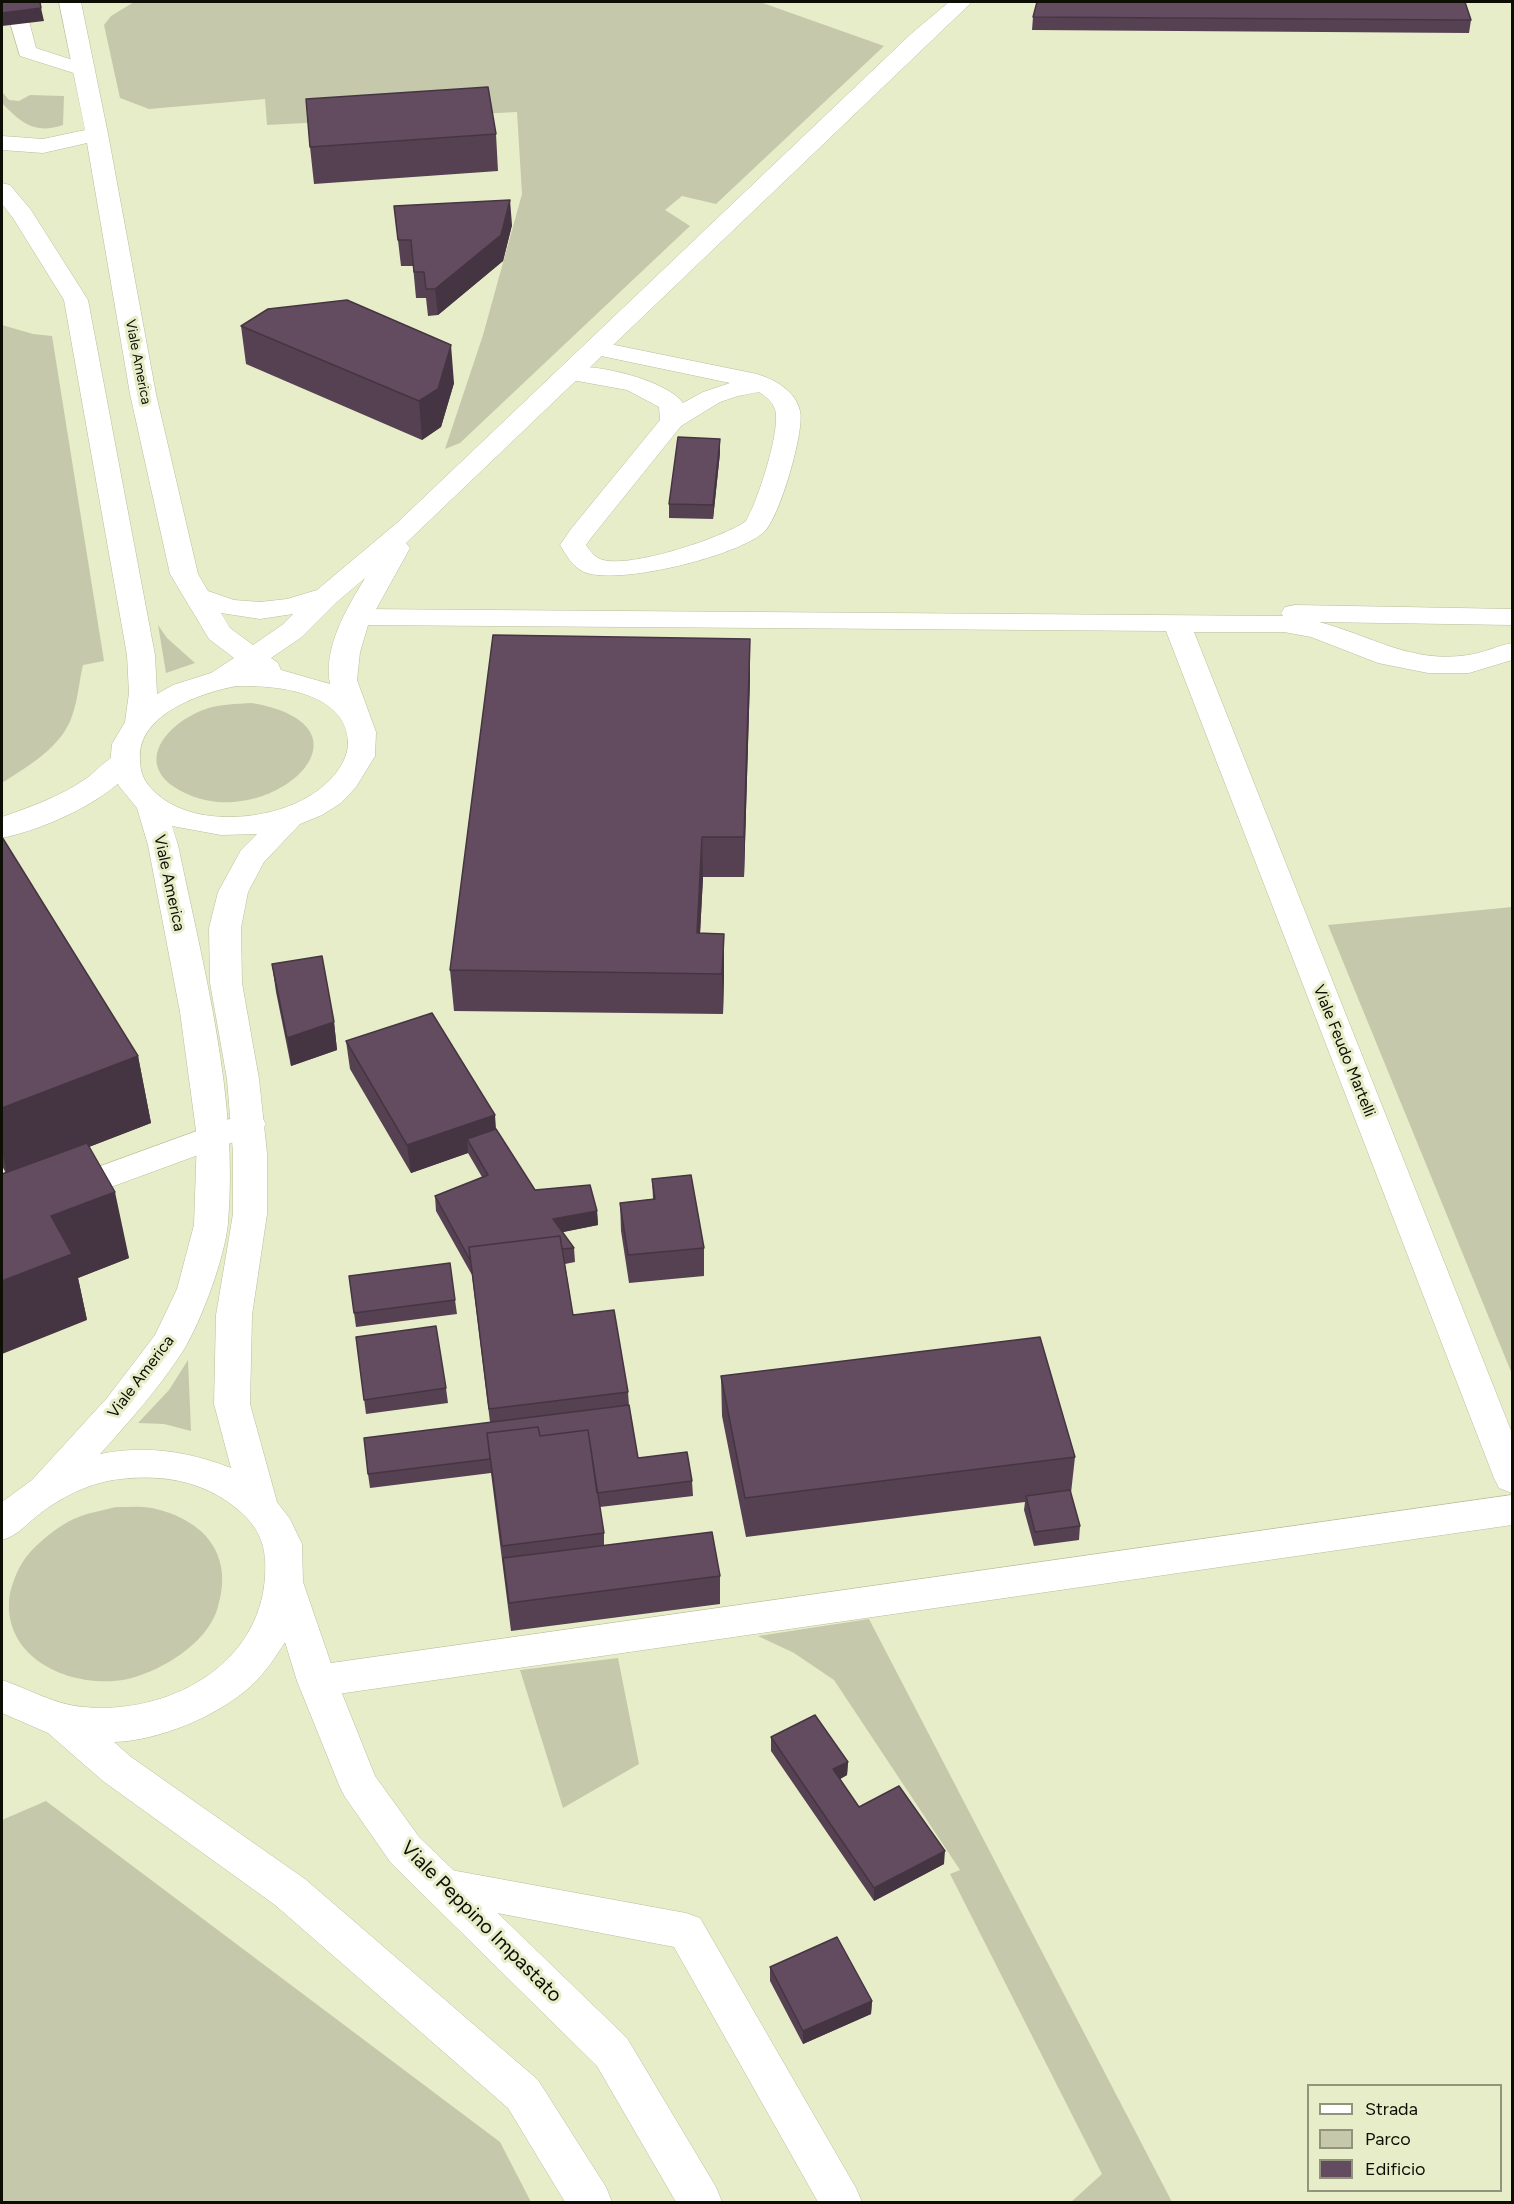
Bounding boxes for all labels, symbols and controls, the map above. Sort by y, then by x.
street label: Viale America [122,318,154,406]
street label: Viale America [149,833,189,933]
street label: Viale Feudo Martelli [1309,982,1379,1120]
street label: Viale America [104,1332,178,1422]
street label: Viale Peppino Impastato [395,1836,567,2008]
legend [1307,2084,1502,2192]
text: Strada [1365,2098,1418,2120]
text: Parco [1365,2128,1411,2150]
text: Edificio [1365,2158,1426,2180]

